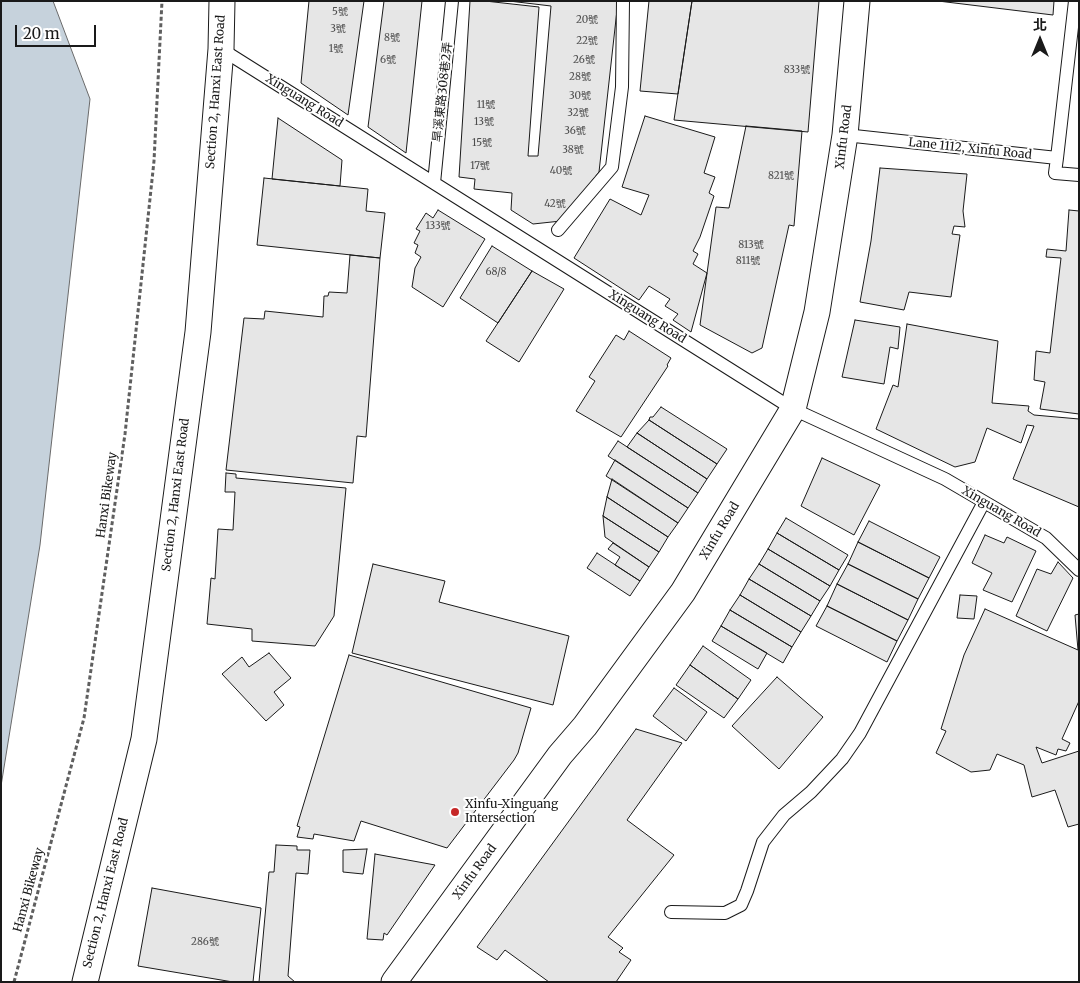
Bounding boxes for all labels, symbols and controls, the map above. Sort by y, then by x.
house number: 5號 [332,6,348,18]
house number: 20號 [576,14,598,26]
scale bar [18,15,99,47]
street label: Section 2, Hanxi East Road [203,15,229,169]
north arrow [1015,15,1065,65]
text: 北 [1033,16,1047,34]
house number: 3號 [330,23,346,35]
text: 20 m [23,24,60,43]
house number: 8號 [384,32,400,44]
house number: 22號 [576,35,598,47]
street label: 旱溪東路308巷2弄 [431,41,455,143]
house number: 1號 [329,43,343,55]
house number: 6號 [380,54,396,66]
house number: 26號 [573,54,595,66]
house number: 833號 [784,64,810,76]
street label: Xinguang Road [263,71,345,131]
house number: 28號 [569,71,591,83]
house number: 30號 [569,90,591,102]
house number: 11號 [477,99,495,111]
street label: Xinfu Road [833,104,855,170]
house number: 32號 [567,107,589,119]
house number: 13號 [474,116,494,128]
house number: 36號 [564,125,586,137]
street label: Lane 1112, Xinfu Road [907,135,1033,163]
house number: 15號 [472,137,492,149]
house number: 38號 [562,144,584,156]
house number: 17號 [470,160,490,172]
house number: 40號 [550,165,572,177]
house number: 821號 [768,170,794,182]
house number: 42號 [544,198,566,210]
house number: 133號 [425,220,451,232]
house number: 813號 [738,239,764,251]
house number: 811號 [736,255,760,267]
house number: 68/8 [485,266,507,278]
street label: Xinguang Road [606,287,688,347]
street label: Section 2, Hanxi East Road [159,418,193,572]
street label: Hanxi Bikeway [94,451,120,539]
street label: Xinguang Road [959,484,1043,540]
street label: Xinfu Road [697,500,743,562]
place label: Xinfu-Xinguang Intersection [465,798,558,826]
marker: Xinfu-Xinguang Intersection [449,806,461,818]
street label: Section 2, Hanxi East Road [80,816,132,970]
street label: Xinfu Road [450,842,500,902]
street label: Hanxi Bikeway [11,846,47,934]
house number: 286號 [191,936,219,948]

